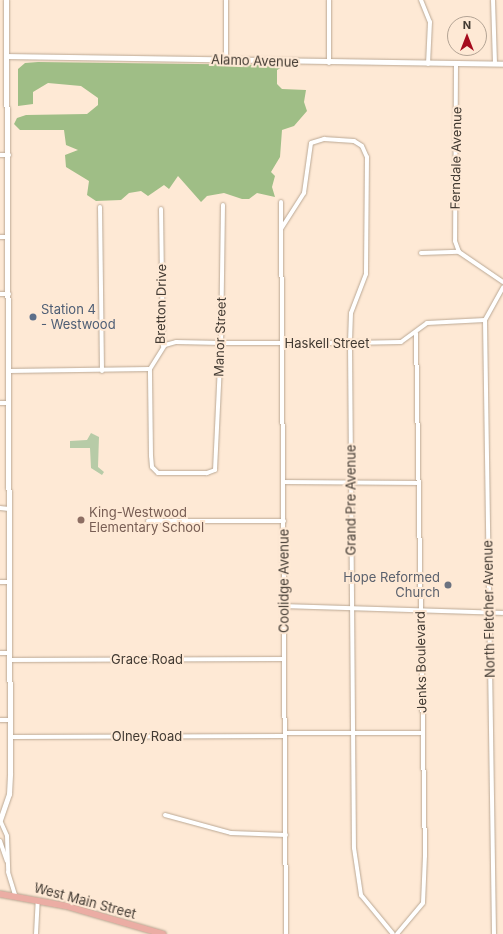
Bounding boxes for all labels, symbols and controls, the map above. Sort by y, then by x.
north arrow [447,16,487,56]
text: N [463,18,471,32]
street label: Alamo Avenue [211,52,299,70]
street label: Ferndale Avenue [447,106,465,210]
street label: Bretton Drive [153,264,169,344]
street label: Manor Street [211,297,229,377]
place label: Station 4 - Westwood [41,302,116,333]
marker: Station 4 - Westwood [28,312,38,322]
street label: Haskell Street [285,335,369,351]
street label: Grand Pre Avenue [343,444,359,556]
place label: King-Westwood Elementary School [89,505,204,536]
marker: King-Westwood Elementary School [76,515,86,525]
street label: Coolidge Avenue [276,529,292,633]
street label: North Fletcher Avenue [480,540,498,678]
place label: Hope Reformed Church [343,570,440,601]
marker: Hope Reformed Church [443,580,453,590]
street label: Jenks Boulevard [412,611,430,713]
street label: Grace Road [111,651,183,667]
street label: Olney Road [112,728,182,744]
street label: West Main Street [32,880,138,922]

